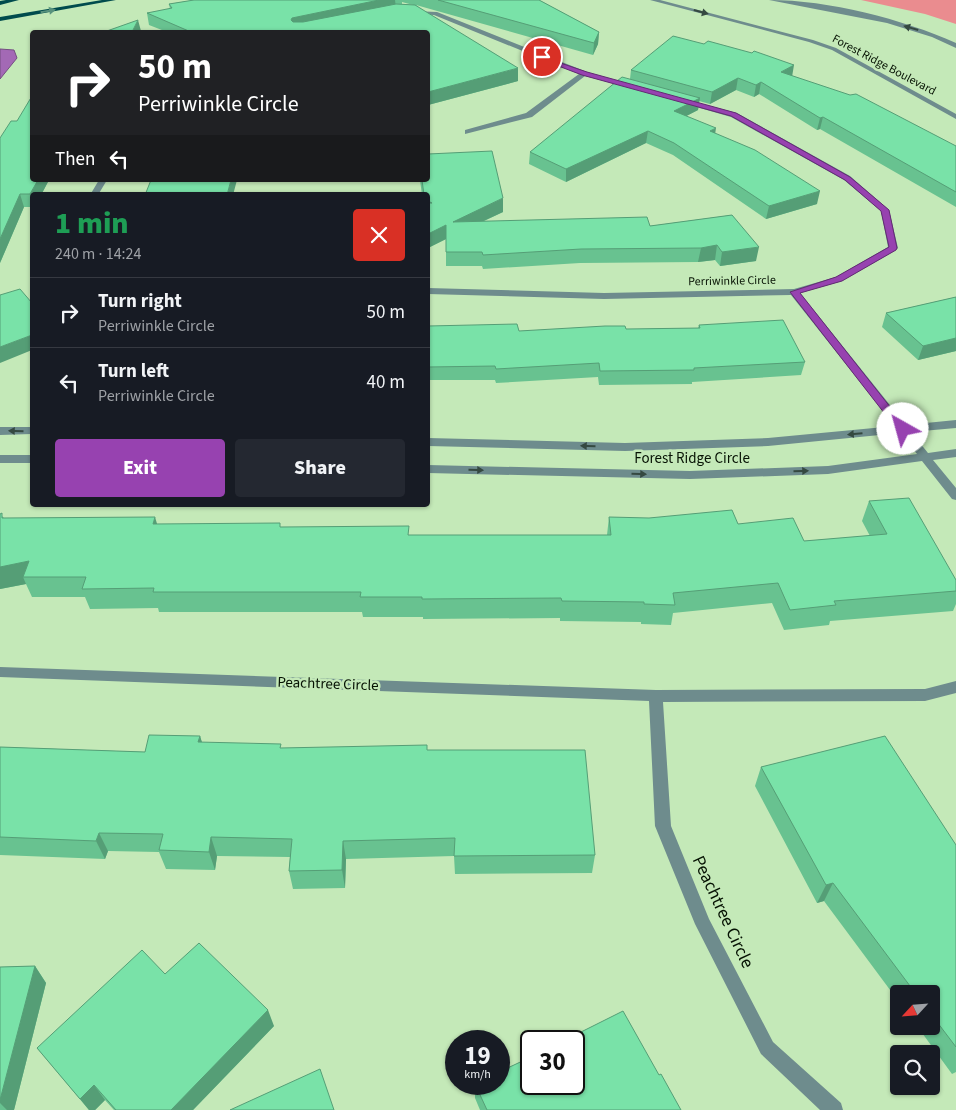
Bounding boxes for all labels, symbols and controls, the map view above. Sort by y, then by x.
one-way arrow [40,7,56,15]
one-way arrow [693,9,708,17]
one-way arrow [903,24,919,32]
street label: Forest Ridge Boulevard [829,30,939,100]
pin [521,36,563,78]
text: 50 m [138,42,212,92]
icon: arrive [528,43,556,71]
icon: right [55,50,120,115]
text: Perriwinkle Circle [138,88,299,120]
icon: left [105,145,133,173]
text: Then [55,146,95,173]
text: 1 min [55,202,129,245]
button: close [353,209,405,261]
text: 240 m · 14:24 [55,243,142,265]
street label: Perriwinkle Circle [688,272,776,290]
text: Turn right [98,288,182,315]
icon: right [55,299,83,327]
text: 50 m [367,299,405,326]
text: Perriwinkle Circle [98,315,215,337]
text: Turn left [98,358,169,385]
icon: left [55,369,83,397]
text: 40 m [367,369,405,396]
text: Perriwinkle Circle [98,385,215,407]
position arrow [876,402,928,454]
one-way arrow [8,427,24,435]
one-way arrow [847,430,863,438]
button: Exit [55,439,225,497]
button: Share [235,439,405,497]
one-way arrow [580,442,596,450]
street label: Forest Ridge Circle [634,448,750,469]
one-way arrow [468,466,484,474]
one-way arrow [793,467,809,475]
one-way arrow [631,470,647,478]
street label: Peachtree Circle [277,672,379,696]
street label: Peachtree Circle [686,852,760,972]
north arrow [890,985,940,1035]
map controls [890,985,940,1095]
speed limit sign: 30 [520,1030,585,1095]
text: 19 [464,1038,491,1074]
button: search [890,1045,940,1095]
text: km/h [464,1066,491,1083]

